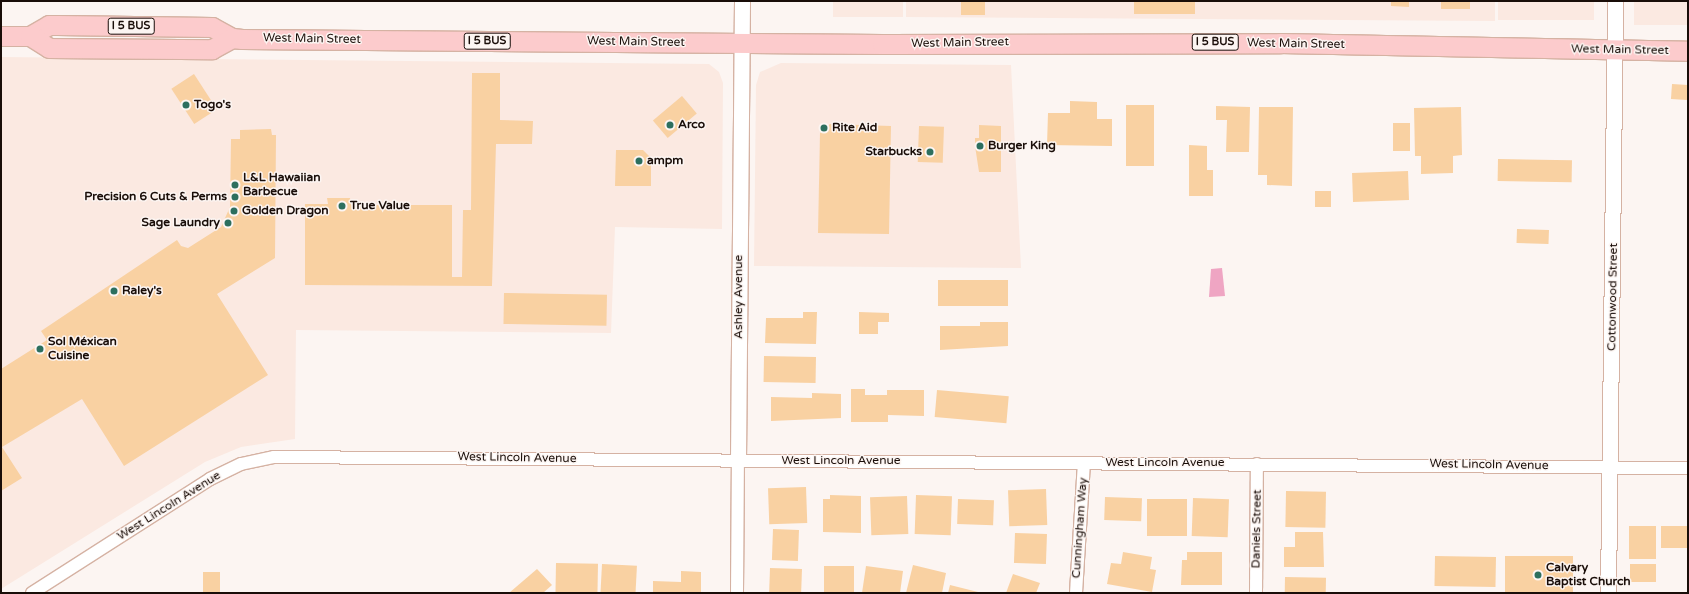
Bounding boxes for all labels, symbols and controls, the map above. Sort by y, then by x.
road number: I 5 BUS [107,17,155,35]
street label: West Main Street [263,31,361,47]
road number: I 5 BUS [463,32,511,50]
road number: I 5 BUS [1191,33,1239,51]
street label: West Main Street [587,34,685,50]
street label: West Main Street [911,35,1009,51]
street label: West Main Street [1247,36,1345,52]
street label: West Main Street [1571,42,1669,58]
place label: Togo's [194,98,231,112]
marker: Togo's [181,100,191,110]
place label: Arco [678,118,705,132]
marker: Arco [665,120,675,130]
place label: Rite Aid [832,121,877,135]
marker: Rite Aid [819,123,829,133]
place label: Burger King [988,139,1056,153]
marker: Burger King [975,141,985,151]
place label: Starbucks [865,145,922,159]
marker: Starbucks [925,147,935,157]
place label: ampm [647,154,683,168]
marker: ampm [634,156,644,166]
place label: L&L Hawaiian Barbecue [243,171,321,199]
marker: L&L Hawaiian Barbecue [230,180,240,190]
place label: Precision 6 Cuts & Perms [84,190,227,204]
marker: Precision 6 Cuts & Perms [230,192,240,202]
place label: True Value [350,199,410,213]
marker: True Value [337,201,347,211]
place label: Golden Dragon [242,204,329,218]
marker: Golden Dragon [229,206,239,216]
place label: Sage Laundry [142,216,220,230]
marker: Sage Laundry [223,218,233,228]
street label: Cottonwood Street [1605,243,1621,351]
street label: Ashley Avenue [732,255,746,339]
place label: Raley's [122,284,162,298]
marker: Raley's [109,286,119,296]
place label: Sol Méxican Cuisine [48,335,117,363]
marker: Sol Méxican Cuisine [35,344,45,354]
street label: West Lincoln Avenue [457,450,577,466]
street label: West Lincoln Avenue [781,454,901,468]
street label: West Lincoln Avenue [1105,456,1225,470]
street label: West Lincoln Avenue [1429,457,1549,473]
street label: West Lincoln Avenue [115,468,223,544]
street label: Cunningham Way [1069,477,1091,579]
street label: Daniels Street [1249,489,1265,569]
place label: Calvary Baptist Church [1546,561,1631,589]
marker: Calvary Baptist Church [1533,570,1543,580]

